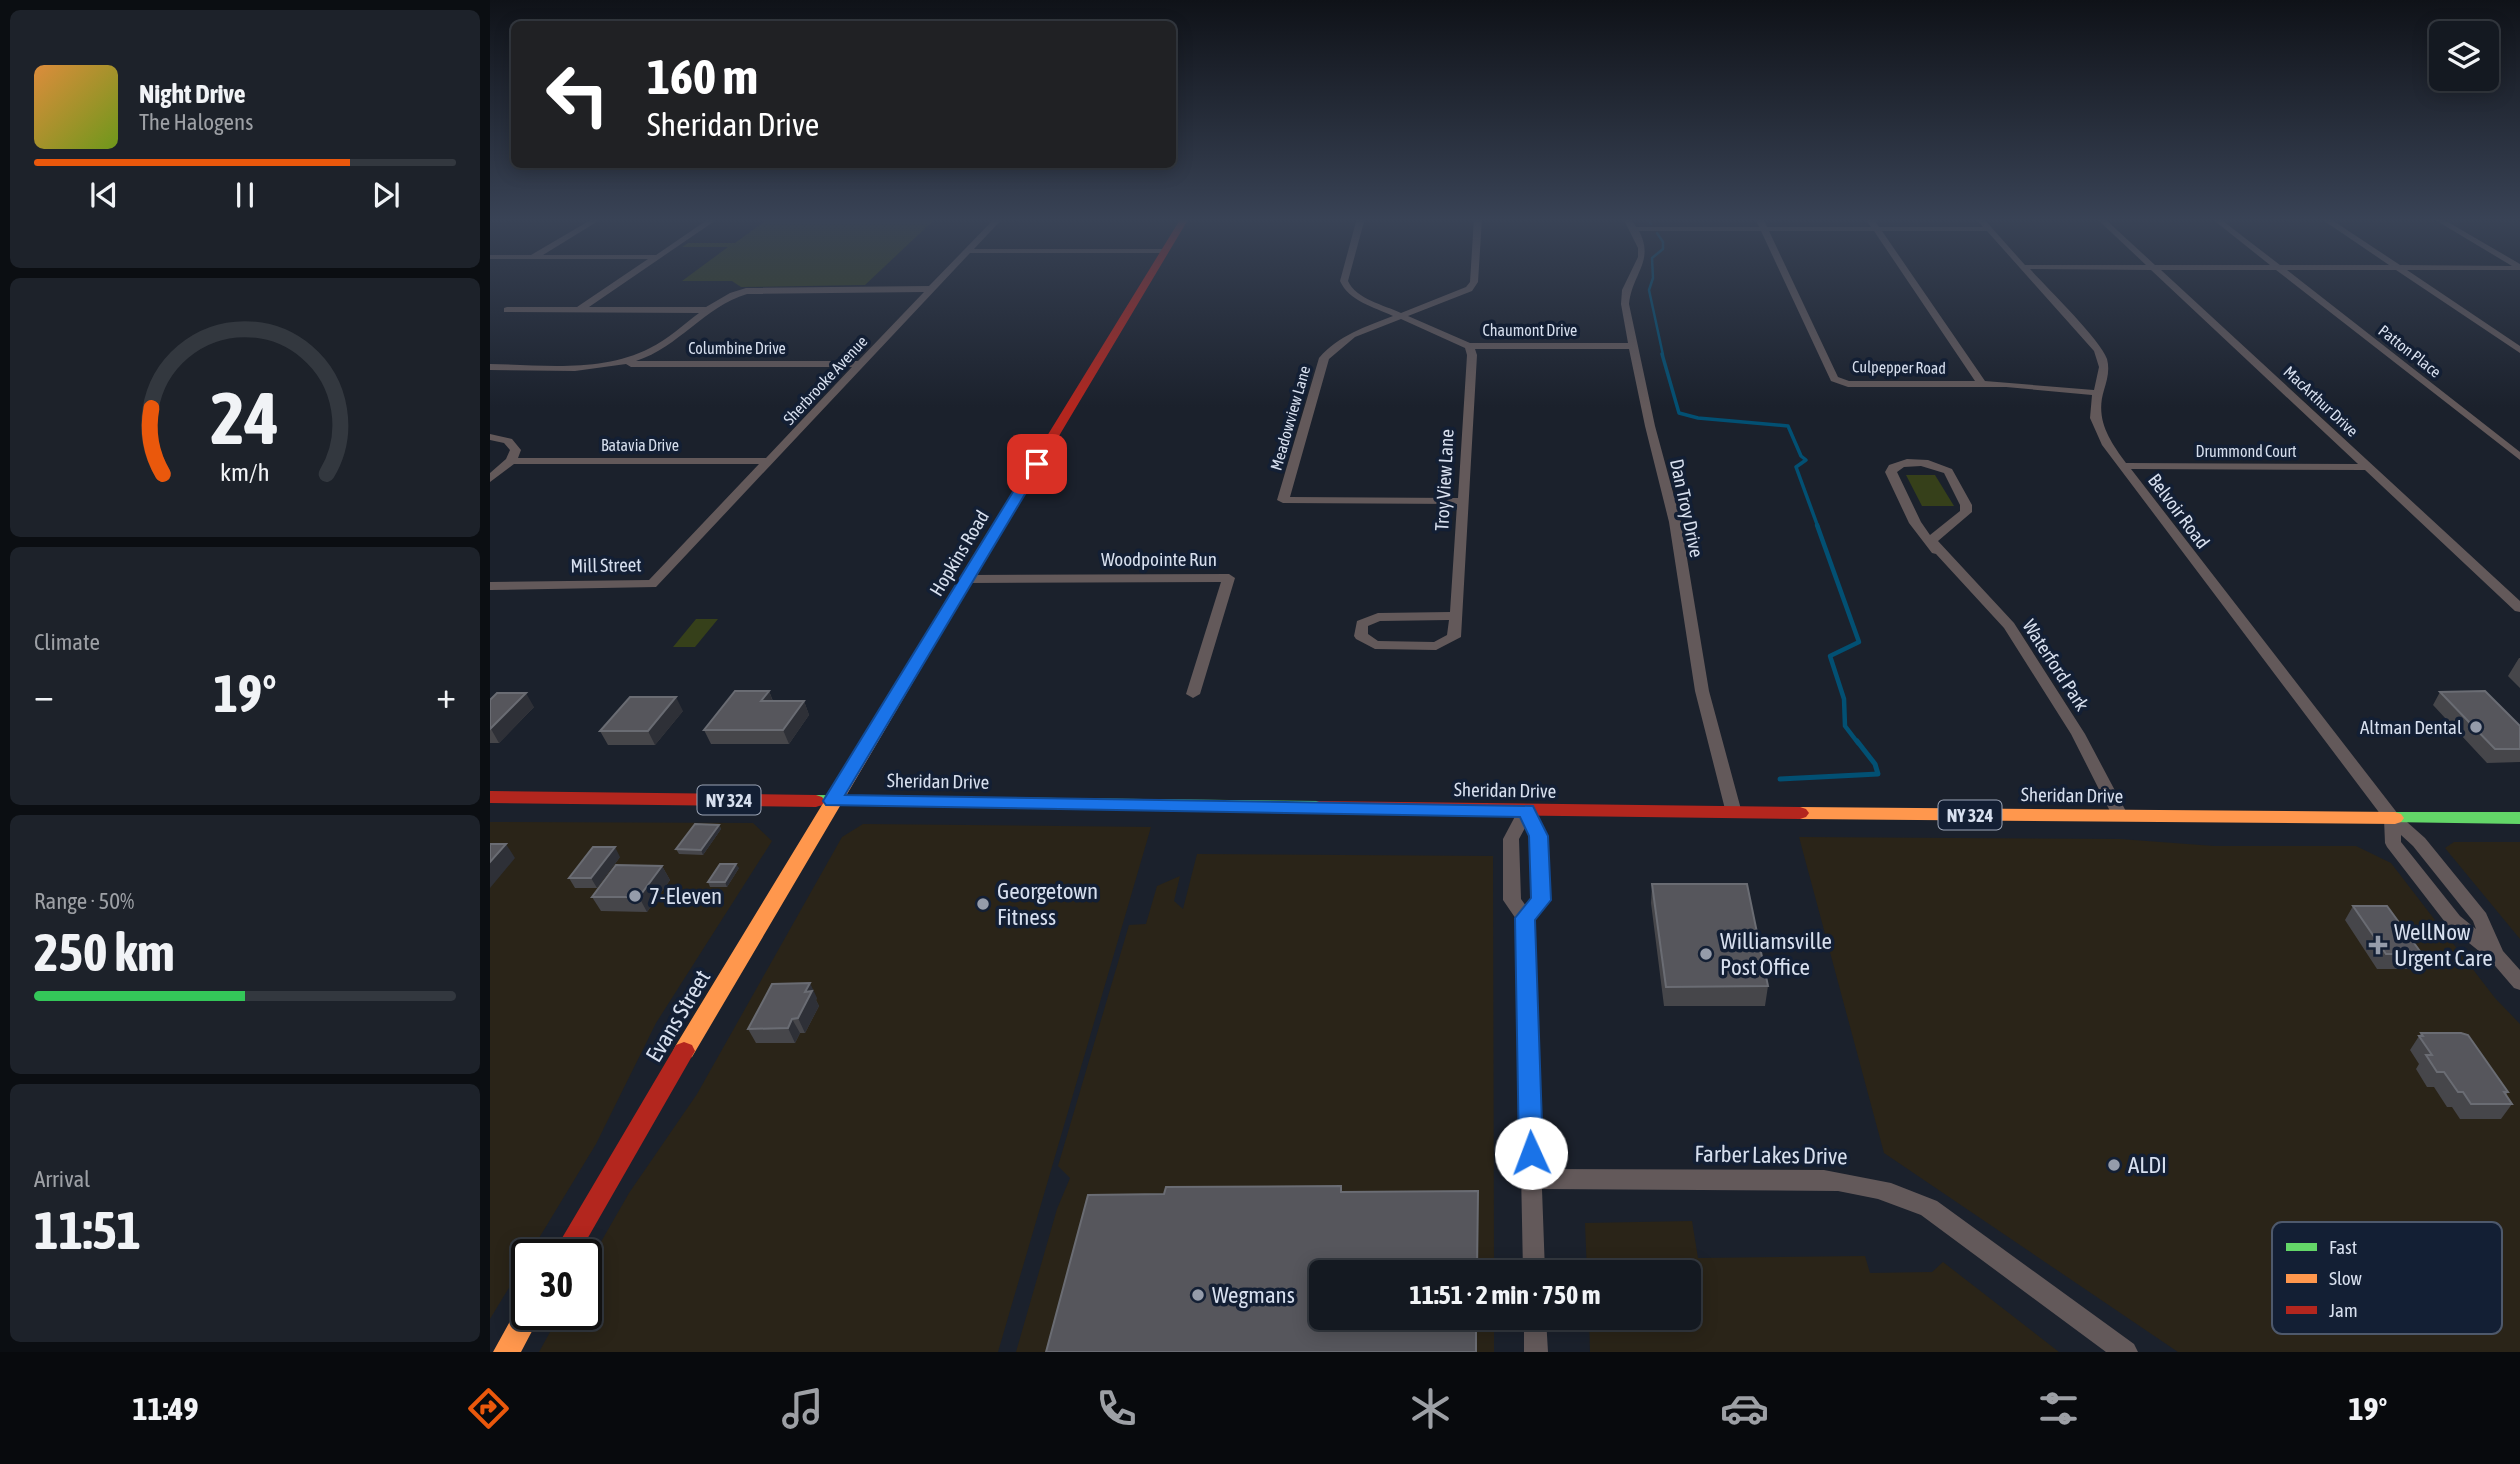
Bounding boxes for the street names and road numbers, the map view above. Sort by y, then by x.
street label: Chaumont Drive [1483,321,1577,339]
street label: Patton Place [2375,321,2445,381]
street label: Sherbrooke Avenue [779,332,871,428]
street label: Columbine Drive [688,339,786,357]
street label: Culpepper Road [1852,357,1946,378]
street label: MacArthur Drive [2280,362,2362,440]
street label: Meadowview Lane [1267,364,1313,472]
street label: Troy View Lane [1430,428,1458,532]
street label: Batavia Drive [601,436,679,454]
street label: Drummond Court [2195,442,2297,460]
street label: Dan Troy Drive [1666,457,1708,559]
street label: Belvoir Road [2144,469,2214,553]
street label: Hopkins Road [925,506,993,600]
street label: Woodpointe Run [1101,548,1217,570]
street label: Mill Street [570,553,642,577]
street label: Waterford Park [2018,615,2094,715]
street label: Sheridan Drive [887,769,989,793]
street label: Sheridan Drive [1454,778,1556,802]
street label: Sheridan Drive [2021,783,2123,807]
road number: NY 324 [698,786,760,814]
road number: NY 324 [1938,800,2002,830]
street label: Evans Street [640,965,716,1067]
street label: Farber Lakes Drive [1694,1141,1848,1169]

